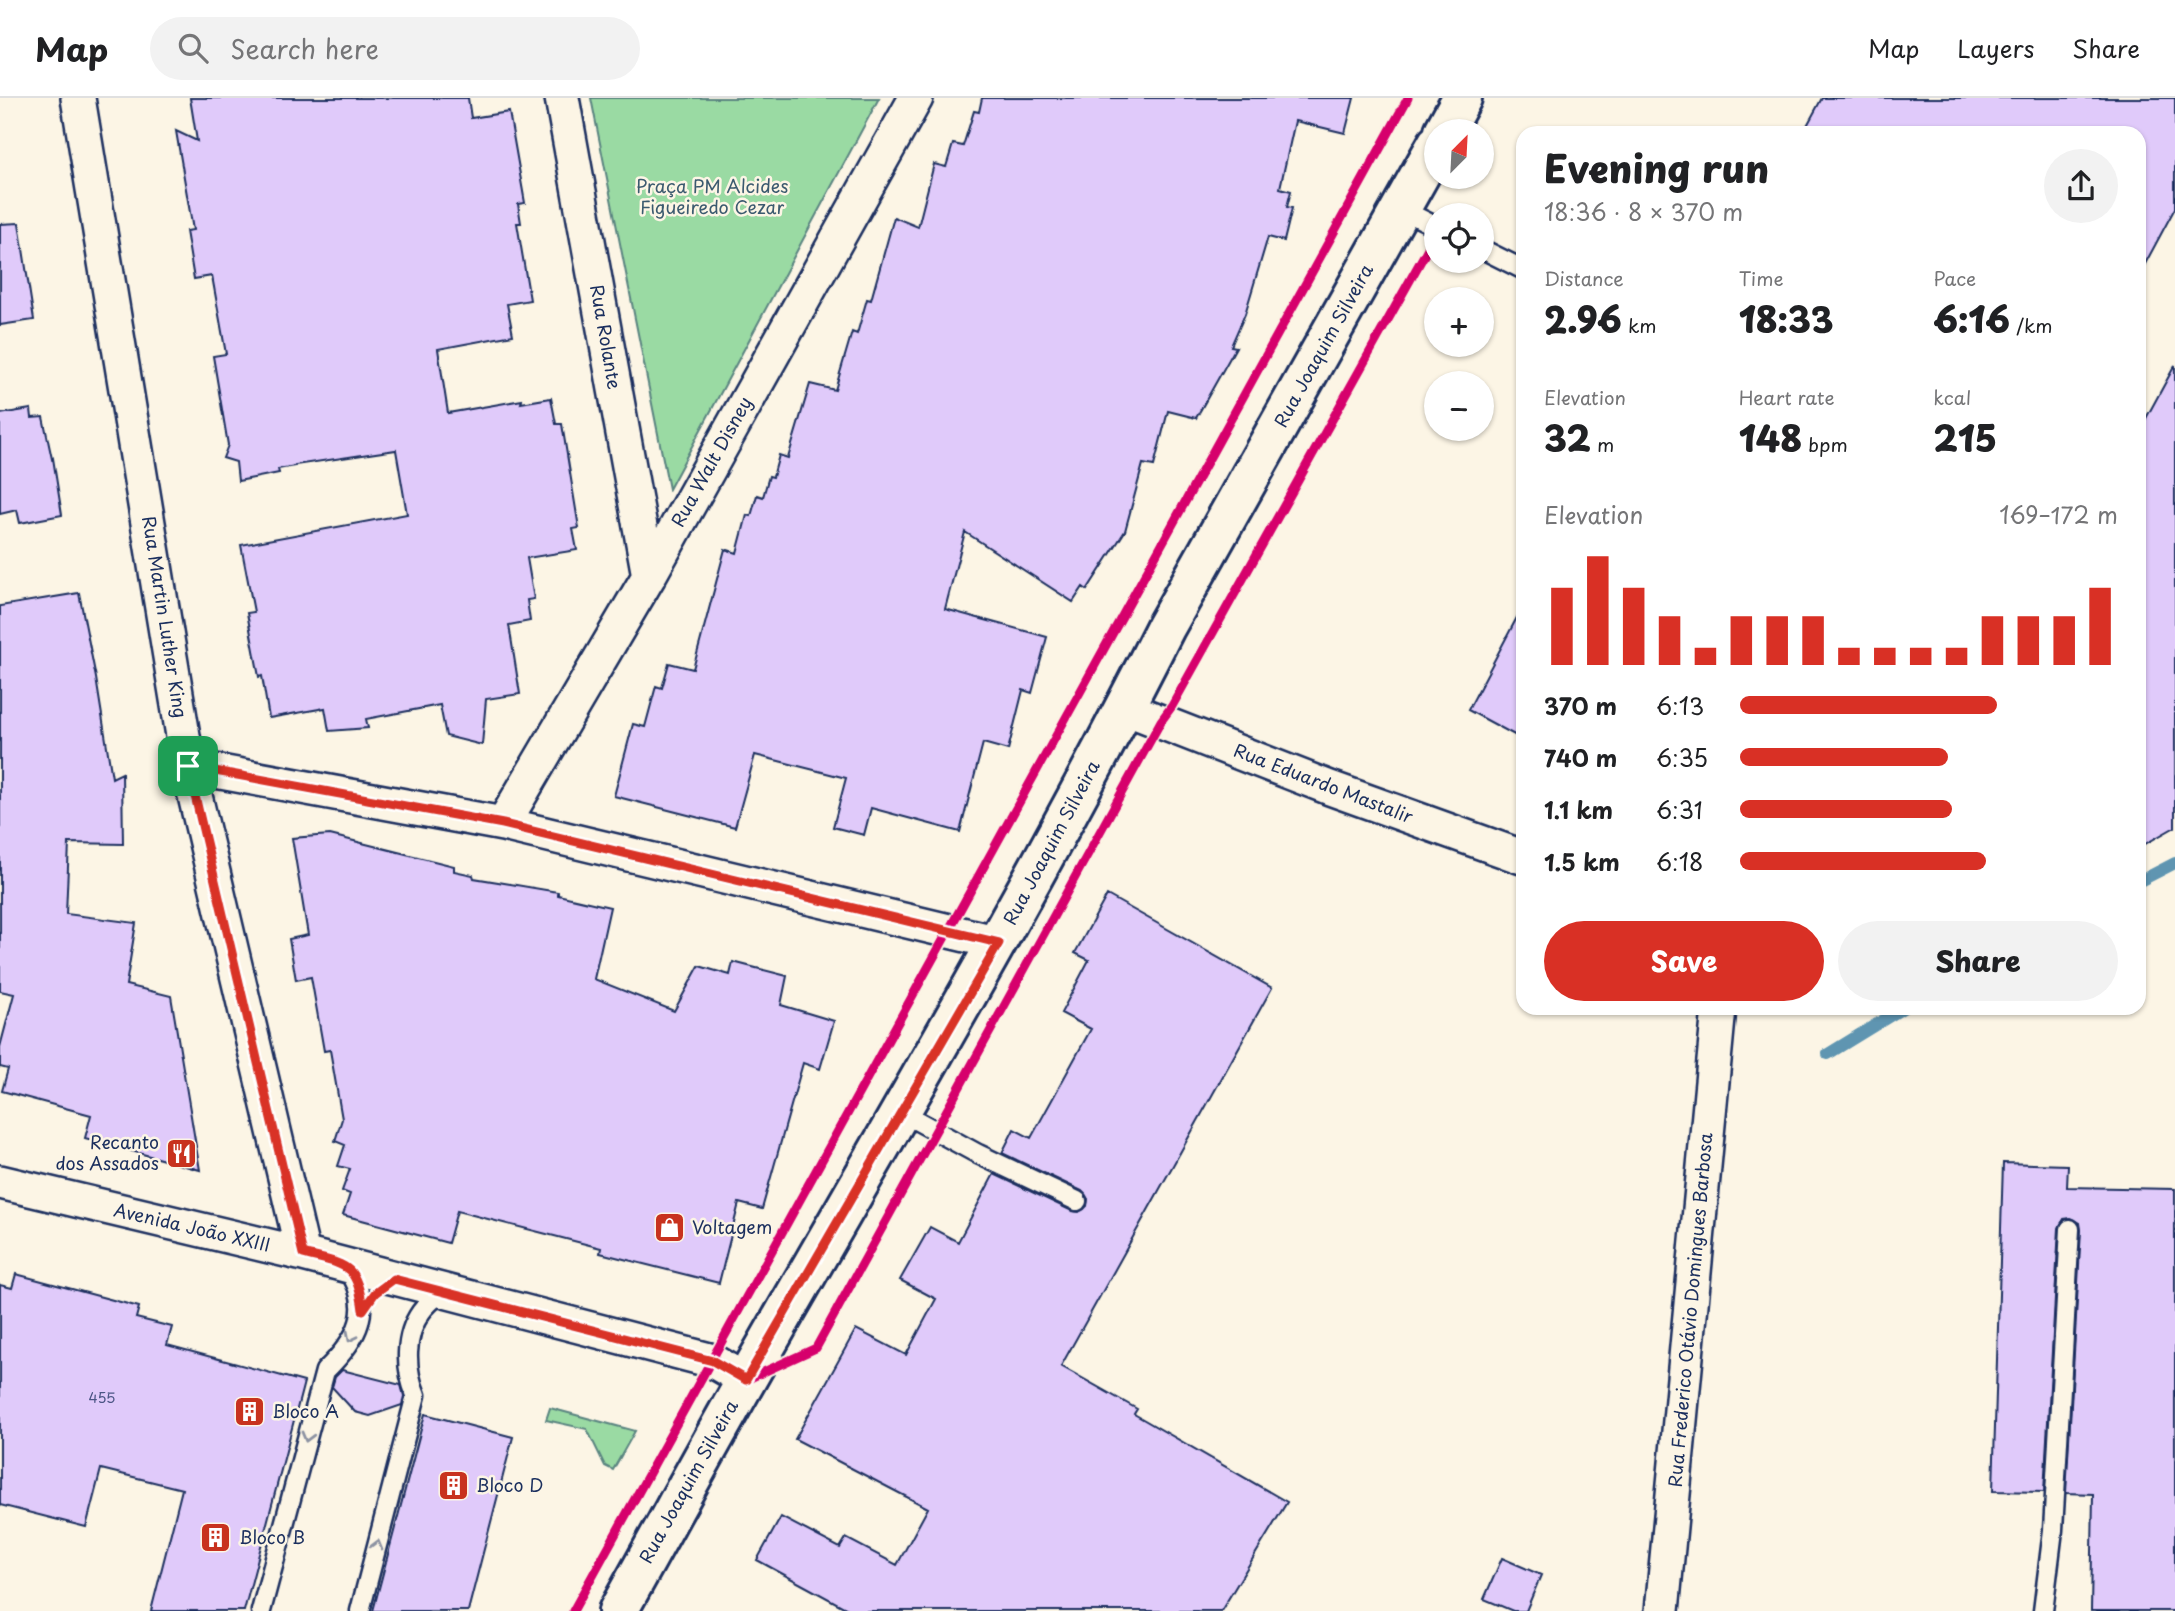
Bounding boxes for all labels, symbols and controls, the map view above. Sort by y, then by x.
search box [150,17,640,80]
text: Map [35,23,108,73]
icon: search [174,29,212,67]
text: Search here [230,29,379,68]
text: Map [1868,30,1919,66]
text: Layers [1957,30,2034,66]
text: Share [2072,30,2140,66]
north arrow [1424,119,1494,189]
map controls [1424,119,1494,441]
text: Evening run [1544,139,1769,196]
button: share [2044,149,2118,223]
park label: Praça PM Alcides Figueiredo Cezar [636,172,788,220]
text: 18:36 · 8 × 370 m [1544,194,1743,229]
button: locate [1424,203,1494,273]
street label: Rua Joaquim Silveira [1267,258,1379,432]
text: Distance [1544,264,1624,292]
text: Time [1739,264,1784,292]
text: Pace [1933,264,1976,292]
street label: Rua Rolante [584,282,629,391]
button: + [1424,287,1494,357]
text: 2.96 [1544,292,1622,345]
text: 18:33 [1739,292,1834,345]
text: 6:16 [1933,292,2010,345]
text: km [1622,311,1657,339]
text: /km [2010,311,2053,339]
button: − [1424,371,1494,441]
text: Elevation [1544,383,1626,411]
text: Heart rate [1739,383,1835,411]
text: kcal [1933,383,1971,411]
street label: Rua Walt Disney [664,391,758,531]
text: 32 [1544,411,1591,464]
text: 148 [1739,411,1802,464]
text: 215 [1933,411,1997,464]
text: m [1591,430,1614,458]
text: bpm [1802,430,1848,458]
text: Elevation [1544,497,1643,532]
text: 169–172 m [1999,497,2118,532]
street label: Rua Martin Luther King [136,514,195,720]
text: 370 m [1544,688,1617,723]
text: 6:13 [1656,688,1704,723]
pin [158,736,218,796]
street label: Rua Eduardo Mastalir [1230,736,1418,830]
text: 740 m [1544,740,1617,775]
text: 6:35 [1656,740,1708,775]
icon: arrive [169,747,207,785]
street label: Rua Joaquim Silveira [996,755,1106,929]
text: 1.1 km [1544,792,1613,827]
text: 6:31 [1656,792,1703,827]
text: 1.5 km [1544,844,1620,879]
text: 6:18 [1656,844,1703,879]
button: Save [1544,921,1824,1001]
button: Share [1838,921,2118,1001]
place label: Recanto dos Assados [55,1128,159,1176]
street label: Rua Frederico Otávio Domingues Barbosa [1661,1131,1719,1488]
restaurant icon: Recanto dos Assados [165,1136,199,1170]
street label: Avenida João XXIII [112,1195,273,1258]
shop icon: Voltagem [652,1211,686,1245]
place label: Voltagem [692,1213,772,1240]
one-way arrow [346,1330,360,1342]
house number: 455 [89,1387,115,1408]
street label: Rua Joaquim Silveira [632,1394,744,1568]
building icon: Bloco A [232,1395,266,1429]
place label: Bloco A [272,1397,339,1424]
one-way arrow [301,1431,316,1443]
building icon: Bloco D [436,1469,470,1503]
place label: Bloco D [476,1471,544,1498]
building icon: Bloco B [199,1521,233,1555]
place label: Bloco B [239,1523,305,1550]
one-way arrow [369,1539,383,1551]

